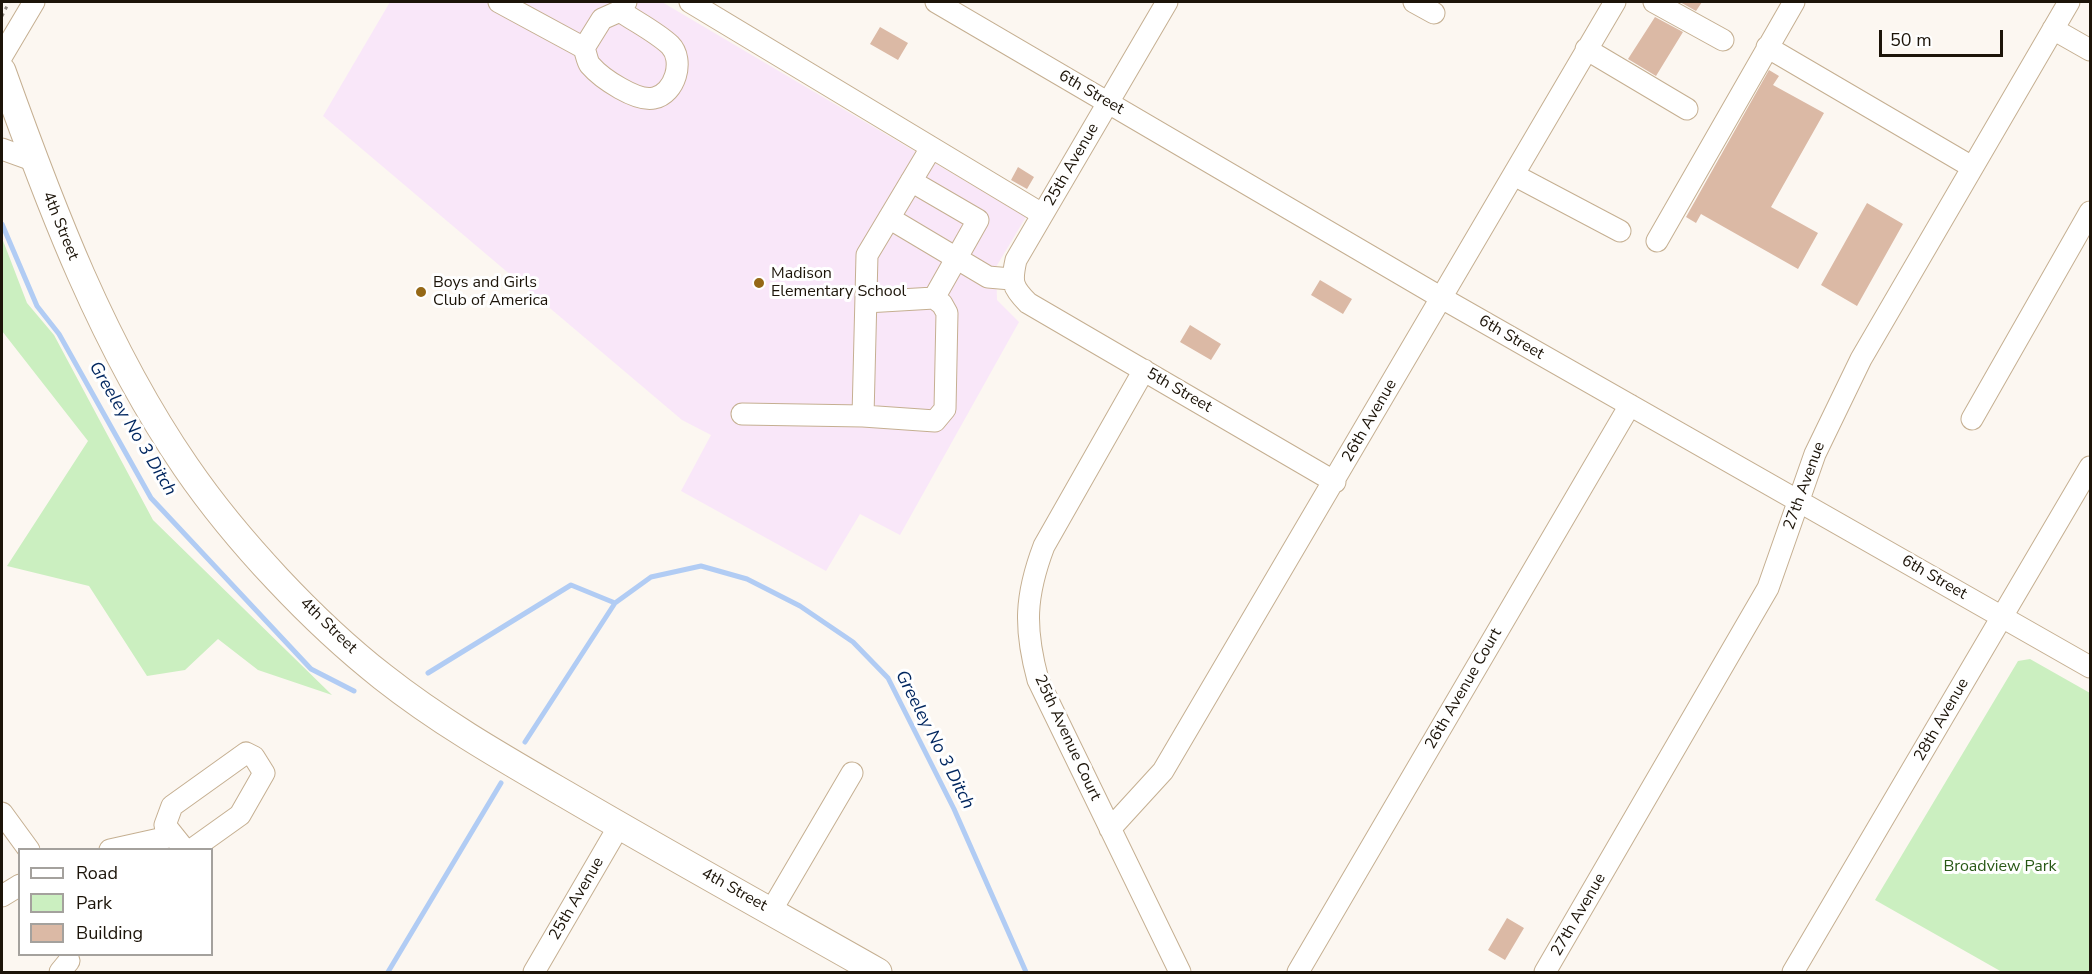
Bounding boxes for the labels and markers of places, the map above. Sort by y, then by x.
place label: Madison Elementary School [771,264,906,302]
place label: Boys and Girls Club of America [433,273,548,311]
marker: Madison Elementary School [752,276,766,290]
marker: Boys and Girls Club of America [414,285,428,299]

